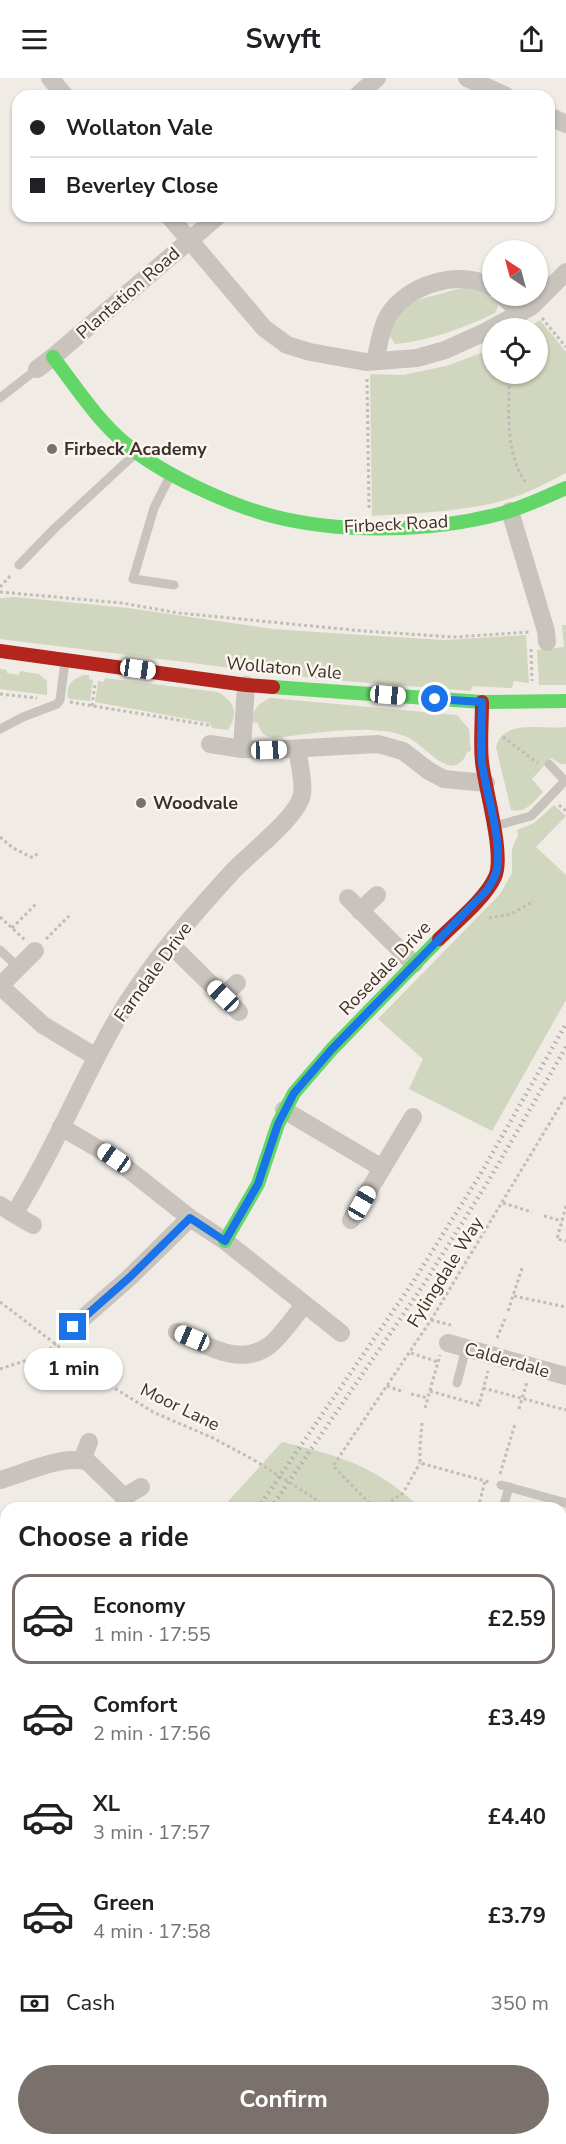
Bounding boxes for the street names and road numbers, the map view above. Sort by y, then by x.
street label: Plantation Road [71,241,185,345]
street label: Firbeck Road [343,509,449,539]
street label: Wollaton Vale [225,651,343,685]
street label: Rosedale Drive [334,916,436,1020]
street label: Farndale Drive [109,917,197,1027]
street label: Fylingdale Way [401,1211,489,1332]
street label: Calderdale [461,1336,553,1384]
street label: Moor Lane [136,1377,224,1437]

